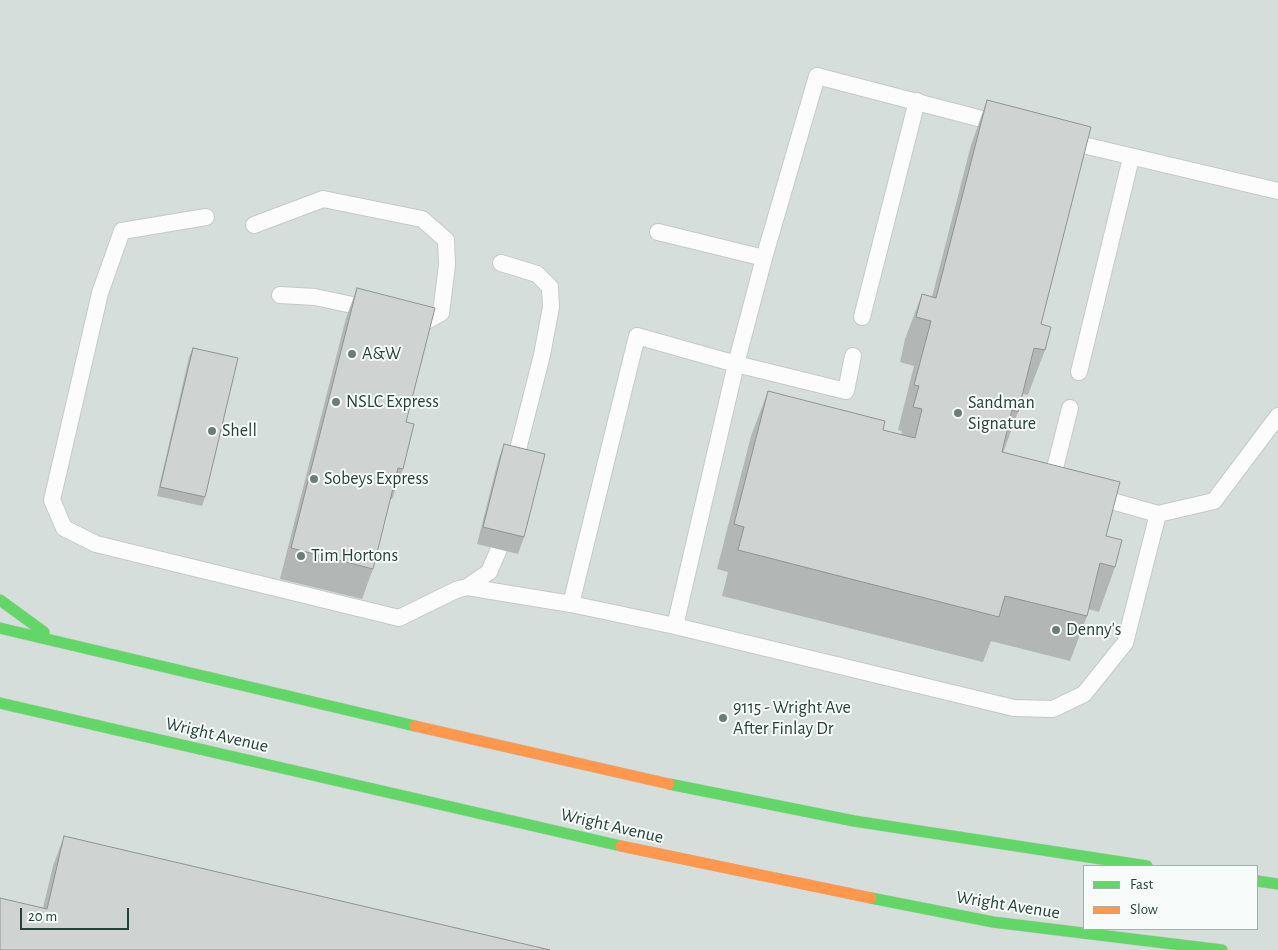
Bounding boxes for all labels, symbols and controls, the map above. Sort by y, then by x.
place label: A&W [362,343,401,365]
marker: A&W [346,348,358,360]
place label: NSLC Express [346,391,439,413]
place label: Sandman Signature [968,392,1036,434]
marker: NSLC Express [330,396,342,408]
marker: Sandman Signature [952,407,964,419]
place label: Shell [222,420,257,442]
marker: Shell [206,425,218,437]
place label: Sobeys Express [324,468,429,490]
marker: Sobeys Express [308,473,320,485]
place label: Tim Hortons [311,545,398,567]
marker: Tim Hortons [295,550,307,562]
place label: Denny's [1066,619,1121,641]
marker: Denny's [1050,624,1062,636]
place label: 9115 - Wright Ave After Finlay Dr [733,697,851,740]
marker: 9115 - Wright Ave After Finlay Dr [717,712,729,724]
street label: Wright Avenue [164,713,270,757]
street label: Wright Avenue [559,804,665,848]
legend [1083,865,1258,930]
text: Fast [1130,877,1153,892]
street label: Wright Avenue [955,886,1061,924]
scale bar [22,898,131,930]
text: Slow [1130,902,1158,917]
text: 20 m [28,909,57,924]

